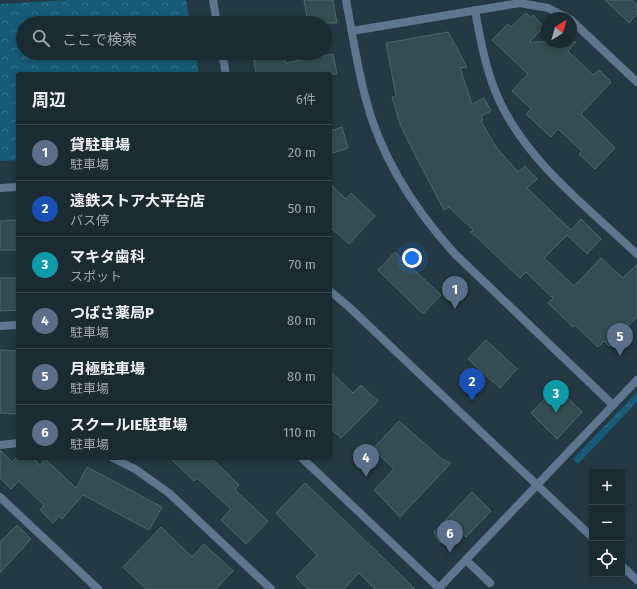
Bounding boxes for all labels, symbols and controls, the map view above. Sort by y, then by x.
north arrow [541,12,577,48]
search box [16,16,332,60]
icon: search [30,27,52,49]
text: ここで検索 [62,31,137,49]
text: 周辺 [32,90,66,111]
text: 6件 [296,92,316,107]
text: 貸駐車場 [70,136,130,154]
text: 1 [42,145,48,160]
text: 20 m [288,145,316,160]
text: 駐車場 [70,157,109,172]
text: 遠鉄ストア大平台店 [70,192,205,210]
text: 2 [42,201,48,216]
text: 50 m [288,201,316,216]
text: バス停 [70,213,109,228]
text: マキタ歯科 [70,248,145,266]
your location [402,248,422,268]
text: 3 [42,257,48,272]
text: 70 m [289,257,316,272]
text: スポット [70,269,122,284]
pin: 1 [442,276,468,309]
text: つばさ薬局P [70,304,154,322]
text: 4 [41,313,49,328]
text: 80 m [287,313,316,328]
pin: 5 [607,323,633,356]
text: 駐車場 [70,325,109,340]
text: 月極駐車場 [70,360,145,378]
pin: 2 [459,368,485,401]
text: 5 [42,369,48,384]
text: 80 m [287,369,316,384]
pin: 3 [543,380,569,413]
text: 駐車場 [70,381,109,396]
text: スクールIE駐車場 [70,416,187,434]
text: 6 [41,425,49,440]
text: 110 m [283,425,316,440]
text: 駐車場 [70,437,109,452]
pin: 4 [353,444,379,477]
map controls [589,469,625,577]
button: + [589,469,625,505]
button: − [589,505,625,541]
pin: 6 [437,520,463,553]
button: locate [589,541,625,577]

